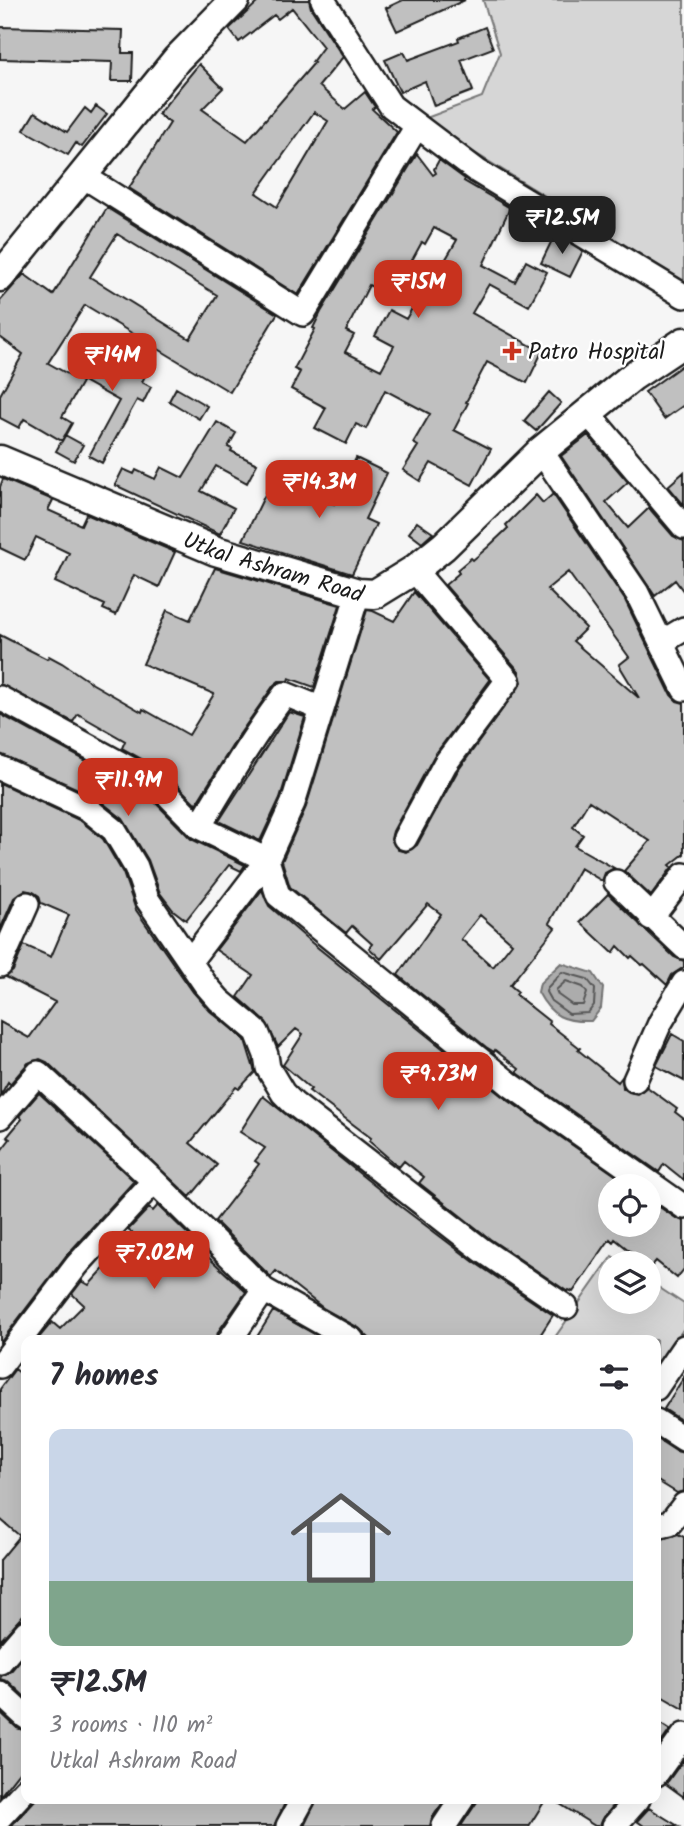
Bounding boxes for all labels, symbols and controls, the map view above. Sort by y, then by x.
pin: ₹12.5M [505,196,619,256]
text: ₹12.5M [525,201,599,237]
pin: ₹15M [377,260,459,320]
text: ₹15M [390,265,446,301]
pin: ₹14M [71,334,153,393]
place label: Patro Hospital [528,335,665,371]
text: ₹14M [84,338,140,374]
marker: Patro Hospital [502,341,522,361]
pin: ₹14.3M [262,461,376,520]
text: ₹14.3M [282,465,356,501]
street label: Utkal Ashram Road [177,523,368,614]
pin: ₹11.9M [71,758,185,818]
text: ₹11.9M [94,763,162,799]
pin: ₹9.73M [381,1052,495,1112]
text: ₹9.73M [399,1057,477,1093]
map controls [598,1174,661,1314]
button: locate [598,1174,661,1237]
pin: ₹7.02M [97,1232,211,1291]
text: ₹7.02M [115,1236,193,1272]
button: layers [598,1251,661,1314]
text: 7 homes [49,1353,159,1401]
icon: filters [595,1358,633,1396]
icon: home [278,1475,404,1601]
text: ₹12.5M [49,1660,147,1708]
text: 3 rooms · 110 m² [49,1708,212,1744]
text: Utkal Ashram Road [49,1744,236,1780]

